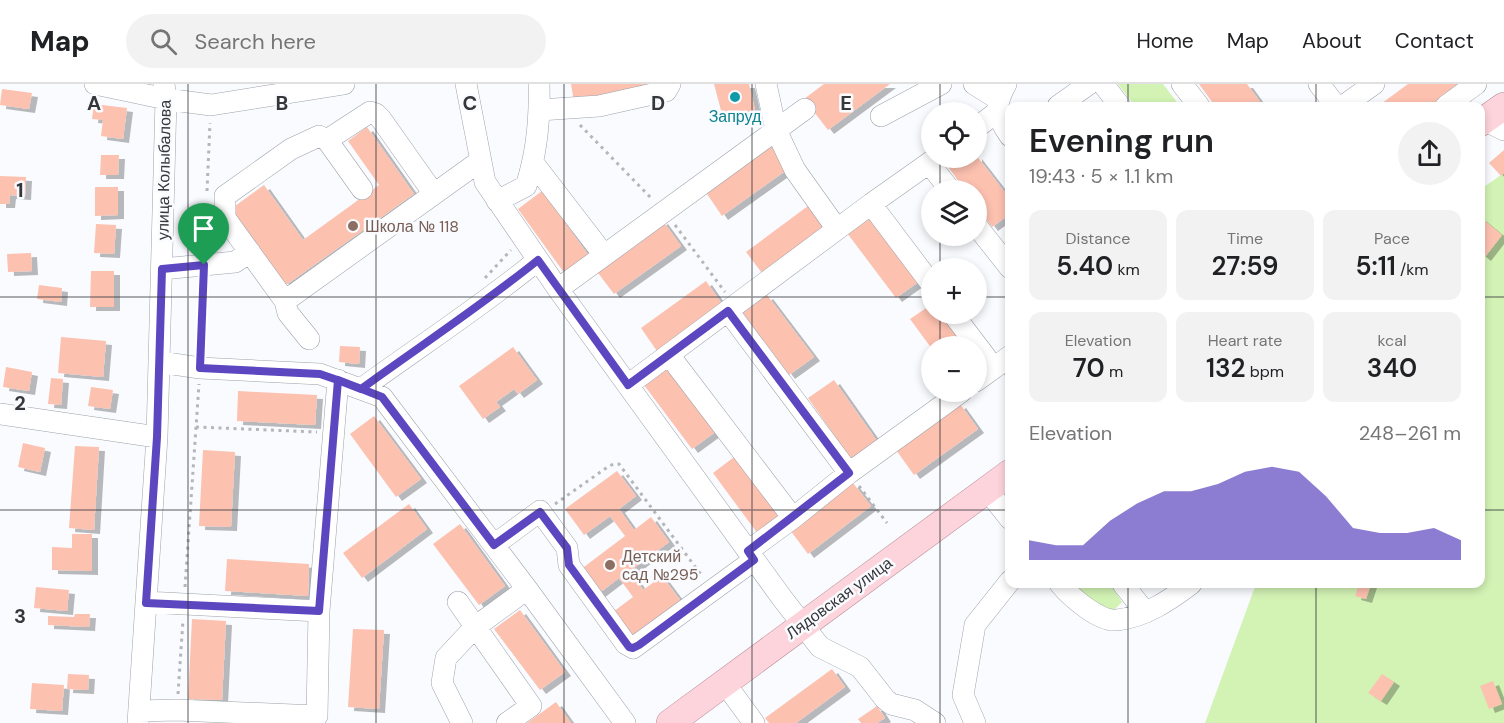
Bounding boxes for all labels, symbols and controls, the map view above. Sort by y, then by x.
search box [126,14,546,68]
text: Map [30,23,90,60]
icon: search [147,25,180,58]
text: Search here [195,27,316,56]
text: Home [1136,27,1194,55]
text: Map [1227,27,1269,55]
text: About [1302,27,1362,55]
text: Contact [1395,27,1474,55]
text: A [87,90,101,116]
text: B [276,90,288,116]
text: C [463,90,477,116]
text: D [651,90,665,116]
marker: Запруд [728,90,742,104]
text: E [840,90,852,116]
street label: улица Колыбалова [152,100,176,240]
map controls [921,102,987,402]
button: locate [921,102,987,168]
place label: Запруд [709,106,762,127]
text: Evening run [1029,119,1214,162]
button: share [1398,122,1461,185]
text: 19:43 · 5 × 1.1 km [1029,163,1173,189]
text: 1 [16,177,24,203]
button: layers [921,180,987,246]
pin [178,203,229,265]
icon: arrive [187,212,220,245]
place label: Школа № 118 [365,216,459,237]
marker: Школа № 118 [346,219,360,233]
text: Distance [1066,228,1130,249]
text: Time [1227,228,1263,249]
text: Pace [1374,228,1410,249]
text: 5.40 [1056,249,1113,283]
text: 27:59 [1212,249,1278,283]
text: 5:11 [1355,249,1396,283]
button: + [921,258,987,324]
text: km [1113,259,1140,280]
text: /km [1396,259,1429,280]
text: Elevation [1065,330,1131,351]
text: Heart rate [1208,330,1282,351]
text: kcal [1378,330,1406,351]
button: − [921,336,987,402]
text: 70 [1073,351,1105,385]
text: 132 [1206,351,1246,385]
text: 340 [1367,351,1417,385]
text: m [1105,361,1123,382]
text: bpm [1246,361,1284,382]
text: 2 [14,390,26,416]
text: Elevation [1029,420,1112,446]
text: 248–261 m [1359,420,1461,446]
place label: Детский сад №295 [622,546,699,585]
street label: Лядовская улица [782,552,897,644]
marker: Детский сад №295 [603,558,617,572]
text: 3 [14,603,26,629]

